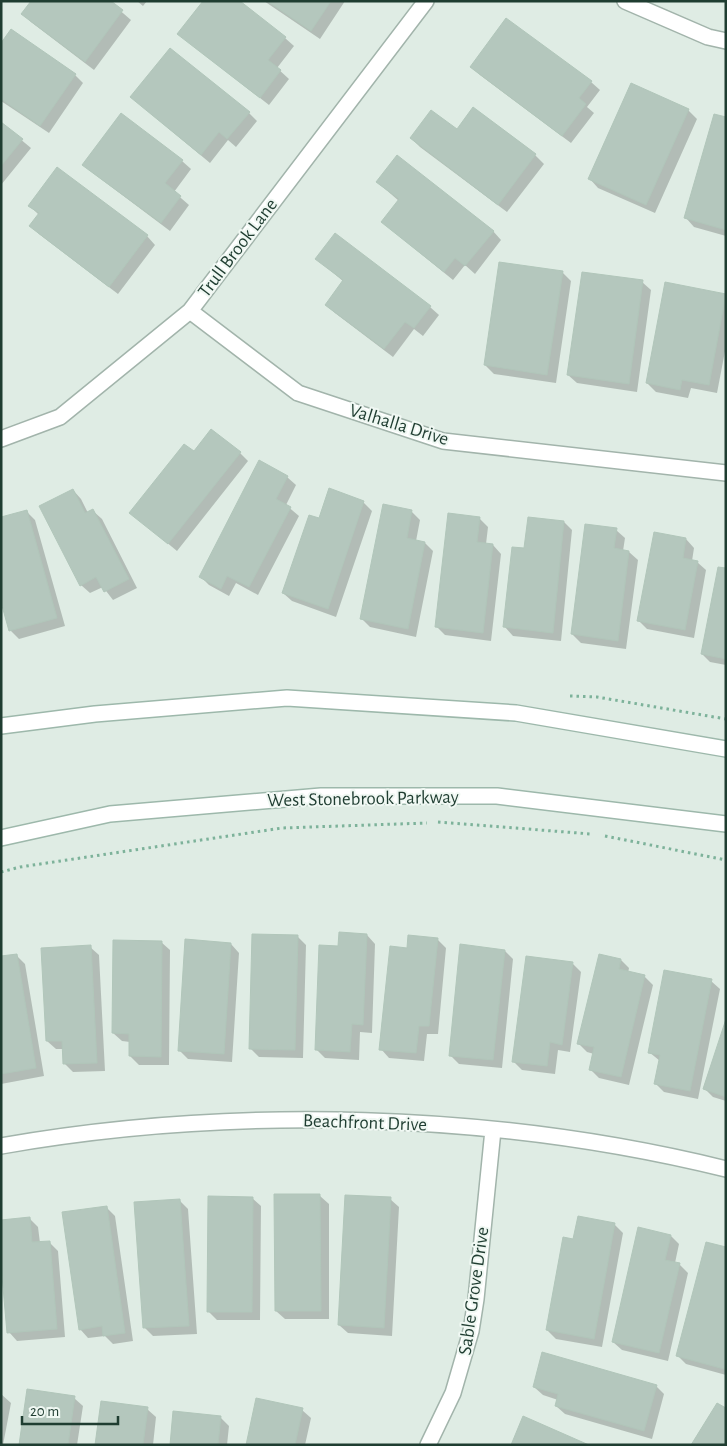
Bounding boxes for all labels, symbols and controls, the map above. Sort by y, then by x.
street label: Trull Brook Lane [195,195,281,301]
street label: Valhalla Drive [347,401,451,449]
street label: West Stonebrook Parkway [267,788,459,810]
street label: Beachfront Drive [303,1111,427,1135]
street label: Sable Grove Drive [456,1226,492,1356]
scale bar [22,1394,119,1426]
text: 20 m [30,1404,59,1419]

